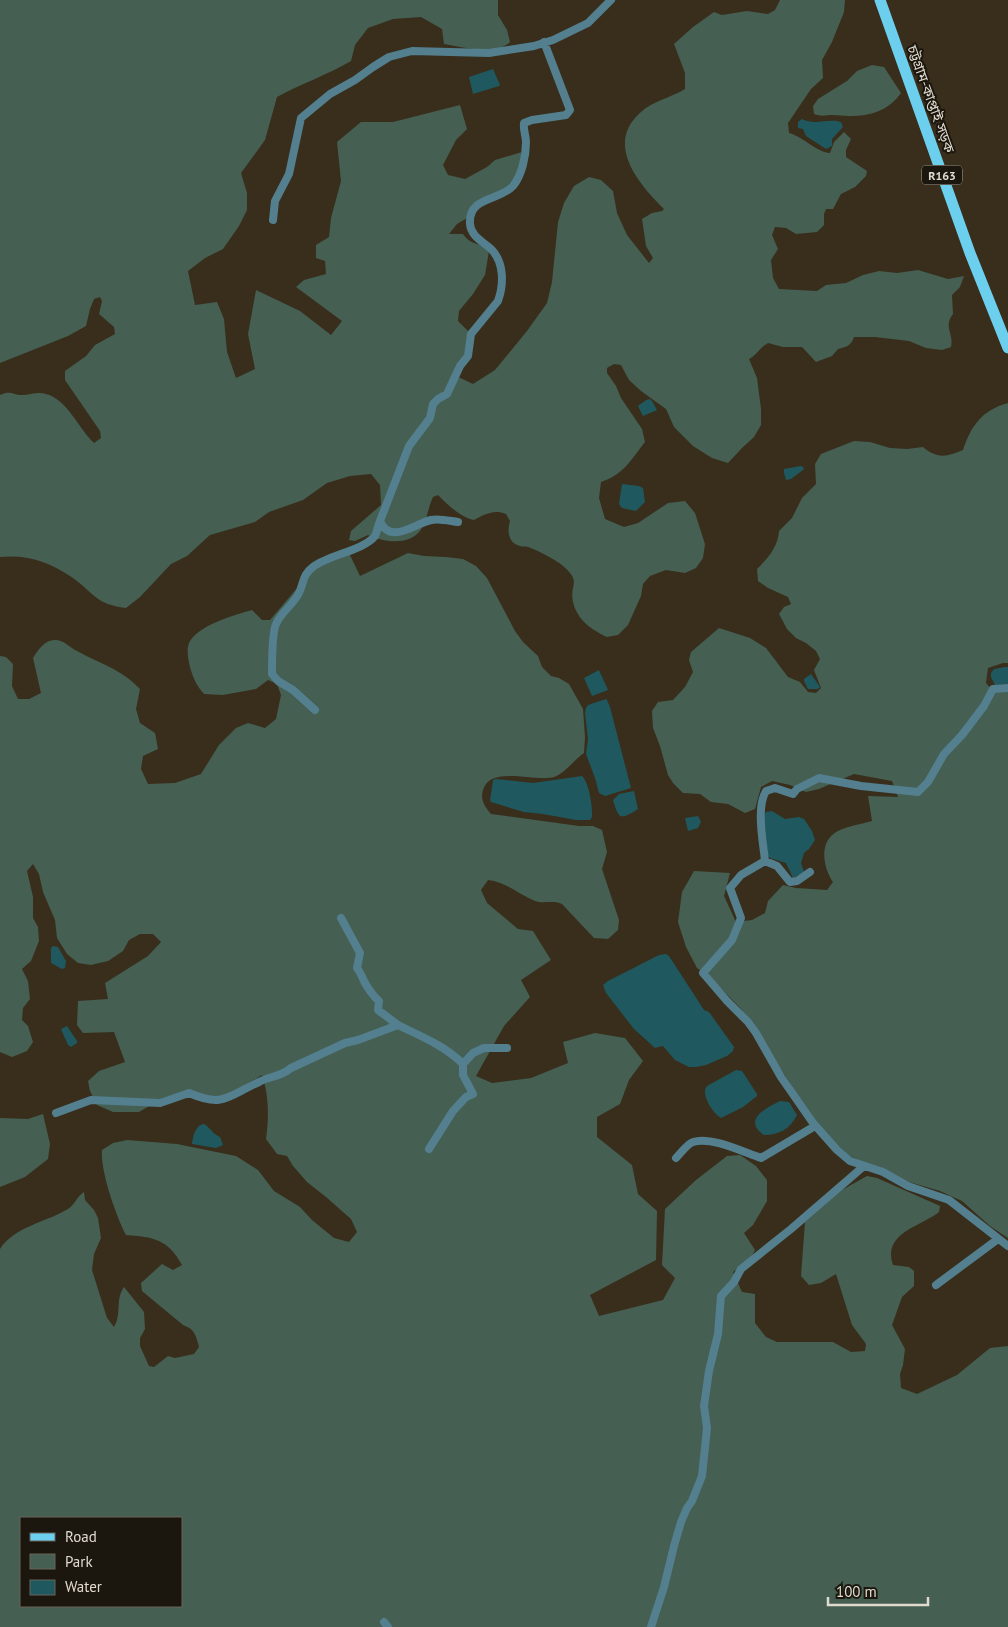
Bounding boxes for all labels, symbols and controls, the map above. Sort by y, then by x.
street label: চট্টগ্রাম-কাপ্তাই সড়ক [903,42,959,156]
road number: R163 [922,166,962,184]
legend [20,1517,182,1607]
text: Road [65,1527,97,1546]
text: Park [65,1552,93,1571]
scale bar [828,1574,928,1606]
text: Water [65,1577,102,1596]
text: 100 m [836,1582,877,1601]

